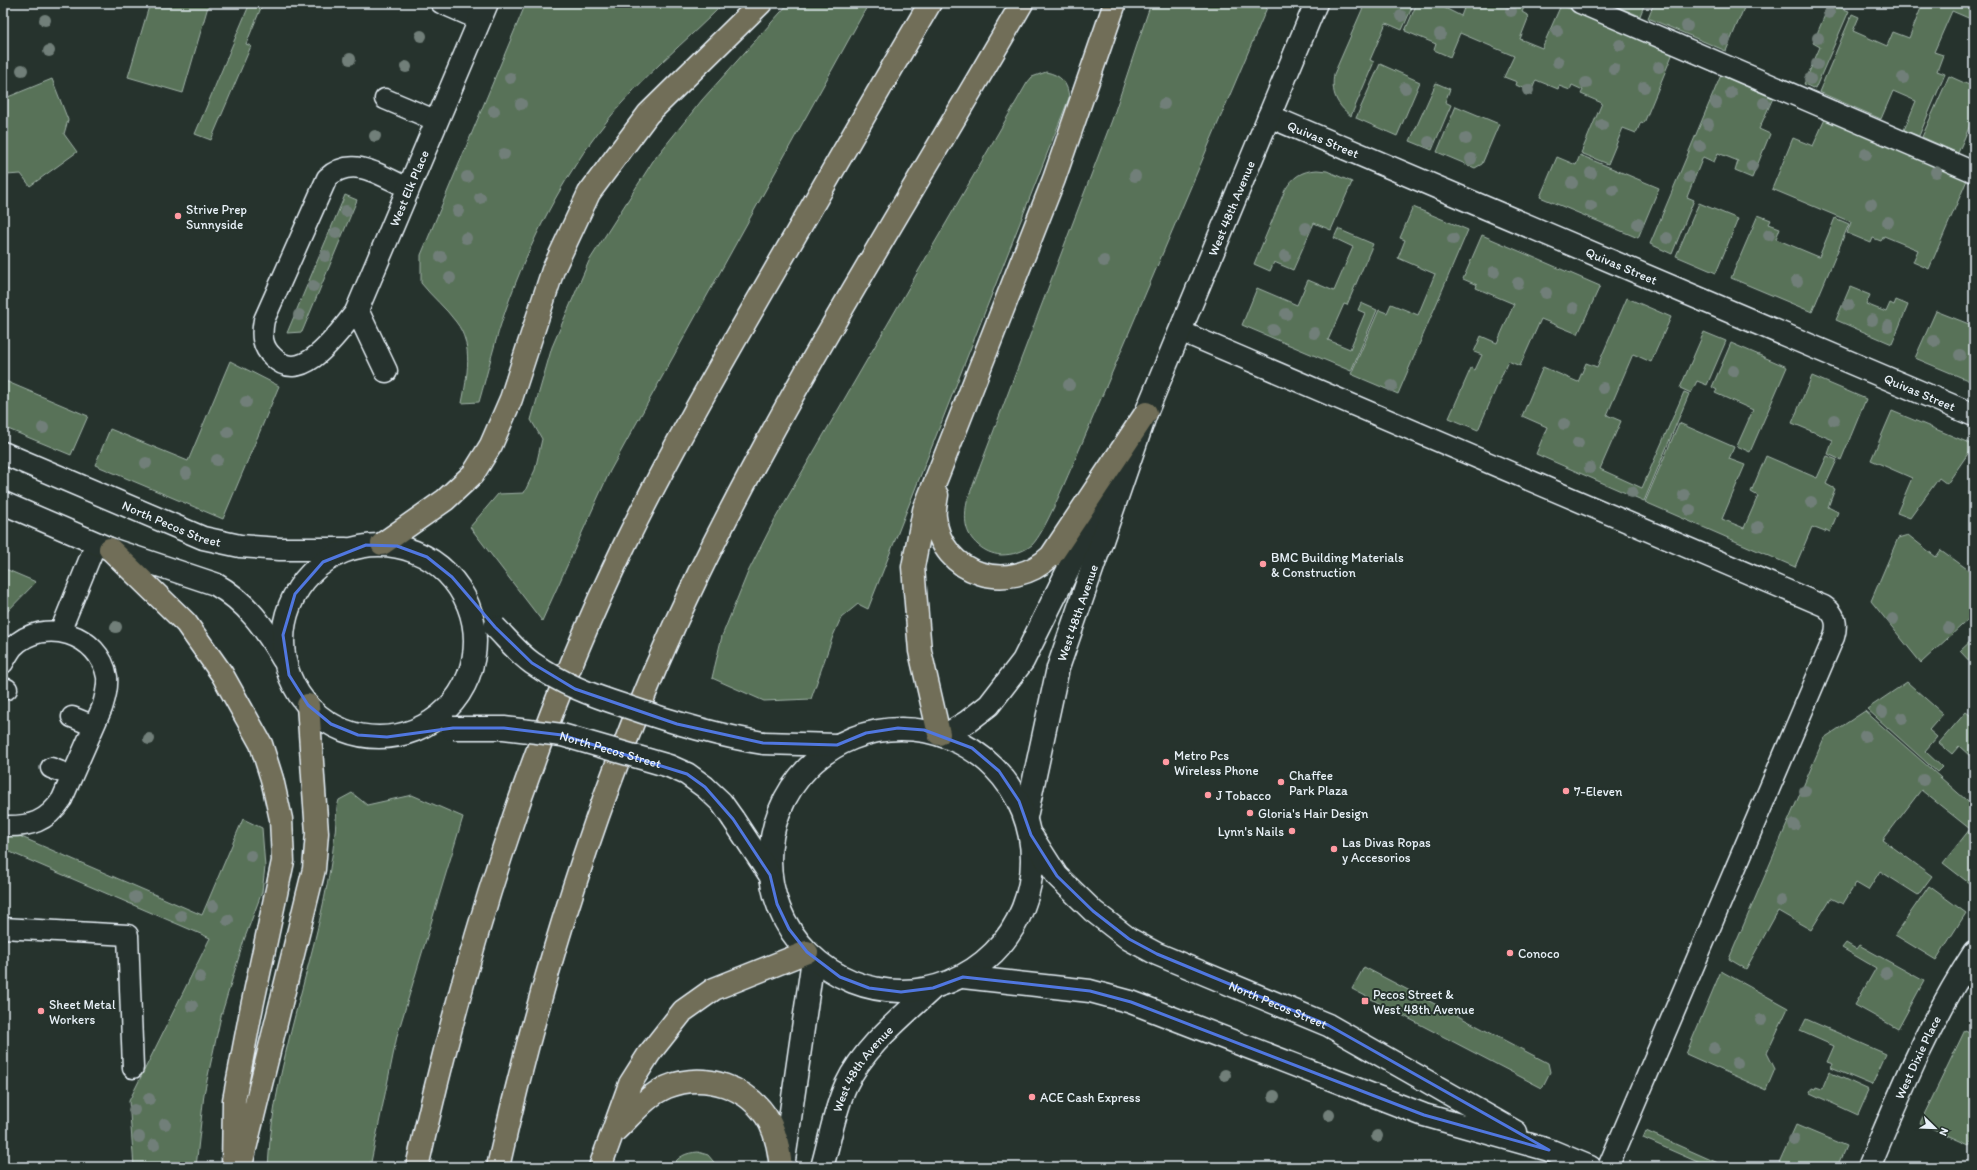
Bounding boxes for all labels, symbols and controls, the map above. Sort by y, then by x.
street label: Quivas Street [1285,118,1361,161]
street label: West Elk Place [386,148,432,229]
street label: West 48th Avenue [1205,158,1258,258]
place label: Strive Prep Sunnyside [186,202,247,232]
marker: Strive Prep Sunnyside [173,211,183,221]
street label: Quivas Street [1583,244,1659,288]
street label: Quivas Street [1882,371,1958,414]
street label: North Pecos Street [120,498,222,550]
place label: BMC Building Materials & Construction [1271,550,1404,580]
marker: BMC Building Materials & Construction [1258,559,1268,569]
street label: West 48th Avenue [1054,562,1101,663]
street label: North Pecos Street [558,728,663,771]
place label: Metro Pcs Wireless Phone [1174,748,1259,778]
marker: Metro Pcs Wireless Phone [1161,757,1171,767]
place label: Chaffee Park Plaza [1289,768,1348,798]
marker: Chaffee Park Plaza [1276,777,1286,787]
place label: 7-Eleven [1574,784,1623,799]
marker: 7-Eleven [1561,786,1571,796]
place label: J Tobacco [1216,788,1271,803]
marker: J Tobacco [1203,790,1213,800]
place label: Gloria's Hair Design [1258,806,1369,821]
marker: Gloria's Hair Design [1245,808,1255,818]
place label: Lynn's Nails [1218,824,1284,839]
marker: Lynn's Nails [1287,826,1297,836]
place label: Las Divas Ropas y Accesorios [1342,835,1431,865]
marker: Las Divas Ropas y Accesorios [1329,844,1339,854]
place label: Conoco [1518,946,1560,961]
marker: Conoco [1505,948,1515,958]
street label: North Pecos Street [1226,978,1329,1032]
place label: Pecos Street & West 48th Avenue [1373,987,1474,1017]
marker: Pecos Street & West 48th Avenue [1360,996,1370,1006]
place label: Sheet Metal Workers [49,997,116,1027]
marker: Sheet Metal Workers [36,1006,46,1016]
street label: West Dixie Place [1892,1013,1944,1102]
street label: West 48th Avenue [830,1022,896,1114]
place label: ACE Cash Express [1040,1090,1141,1105]
marker: ACE Cash Express [1027,1092,1037,1102]
north arrow [1915,1108,1955,1148]
text: N [1936,1126,1951,1138]

